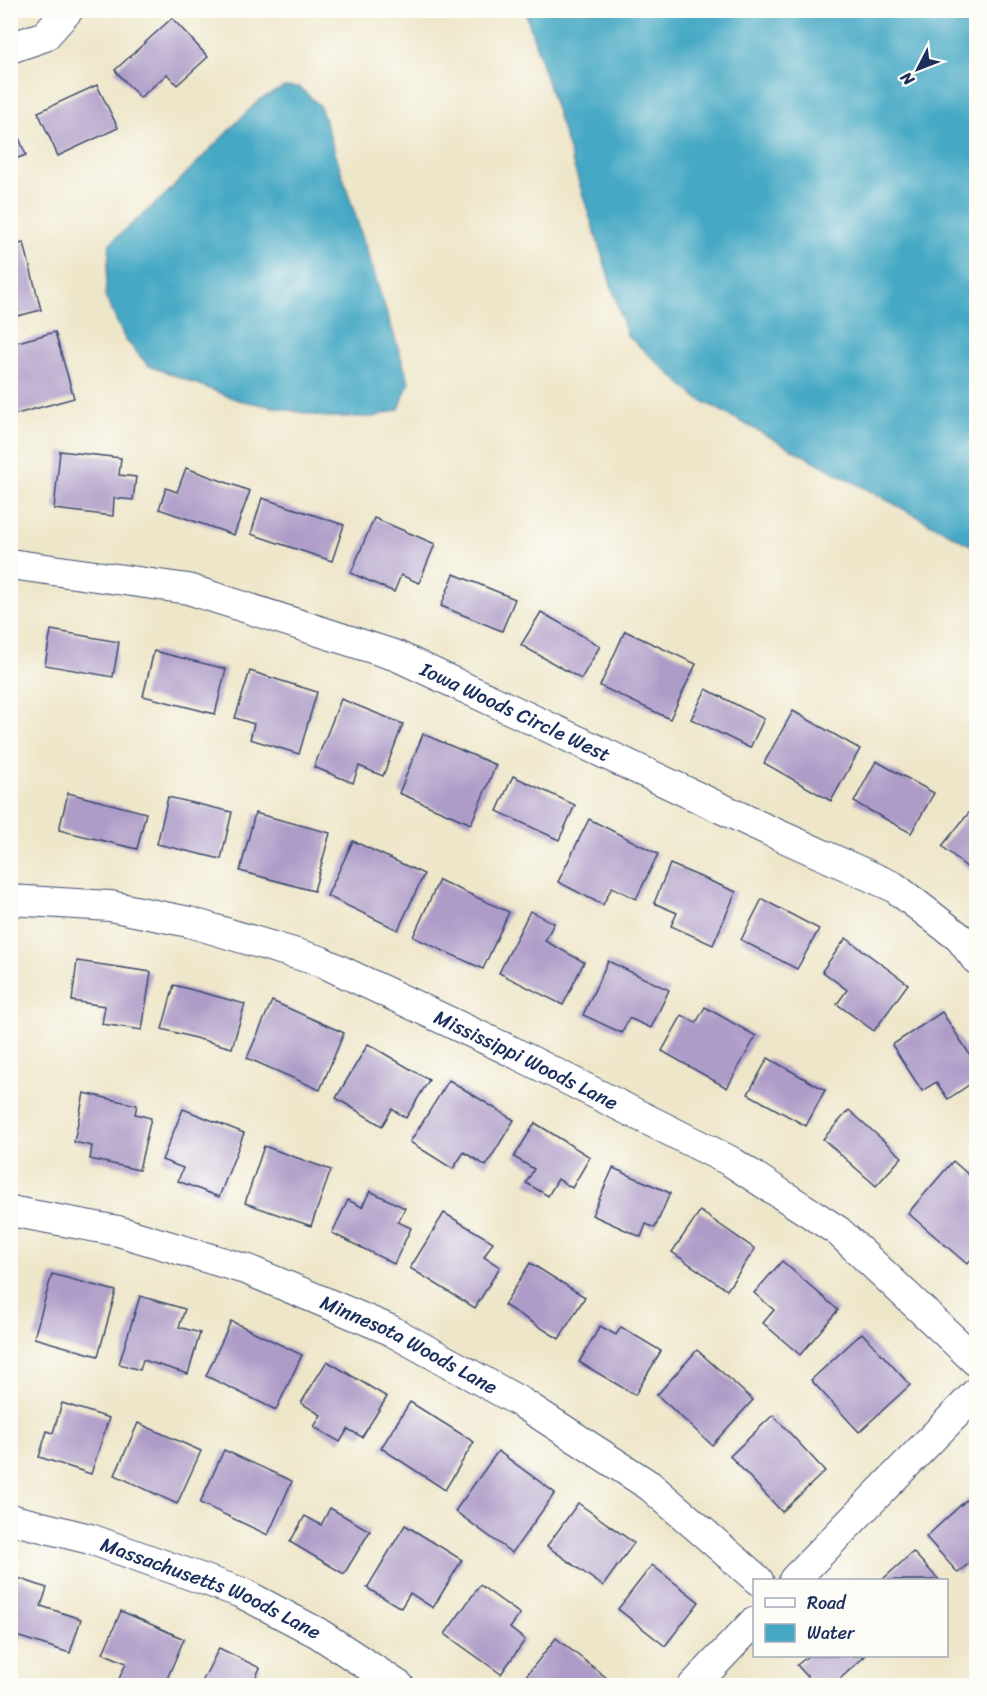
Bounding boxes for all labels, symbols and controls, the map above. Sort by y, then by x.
north arrow [888,39,948,99]
text: N [892,64,922,93]
street label: Iowa Woods Circle West [413,651,617,772]
street label: Mississippi Woods Lane [428,1000,624,1120]
street label: Minnesota Woods Lane [315,1285,504,1404]
street label: Massachusetts Woods Lane [96,1527,328,1649]
legend [753,1579,948,1657]
text: Road [807,1587,847,1619]
text: Water [807,1617,856,1649]

